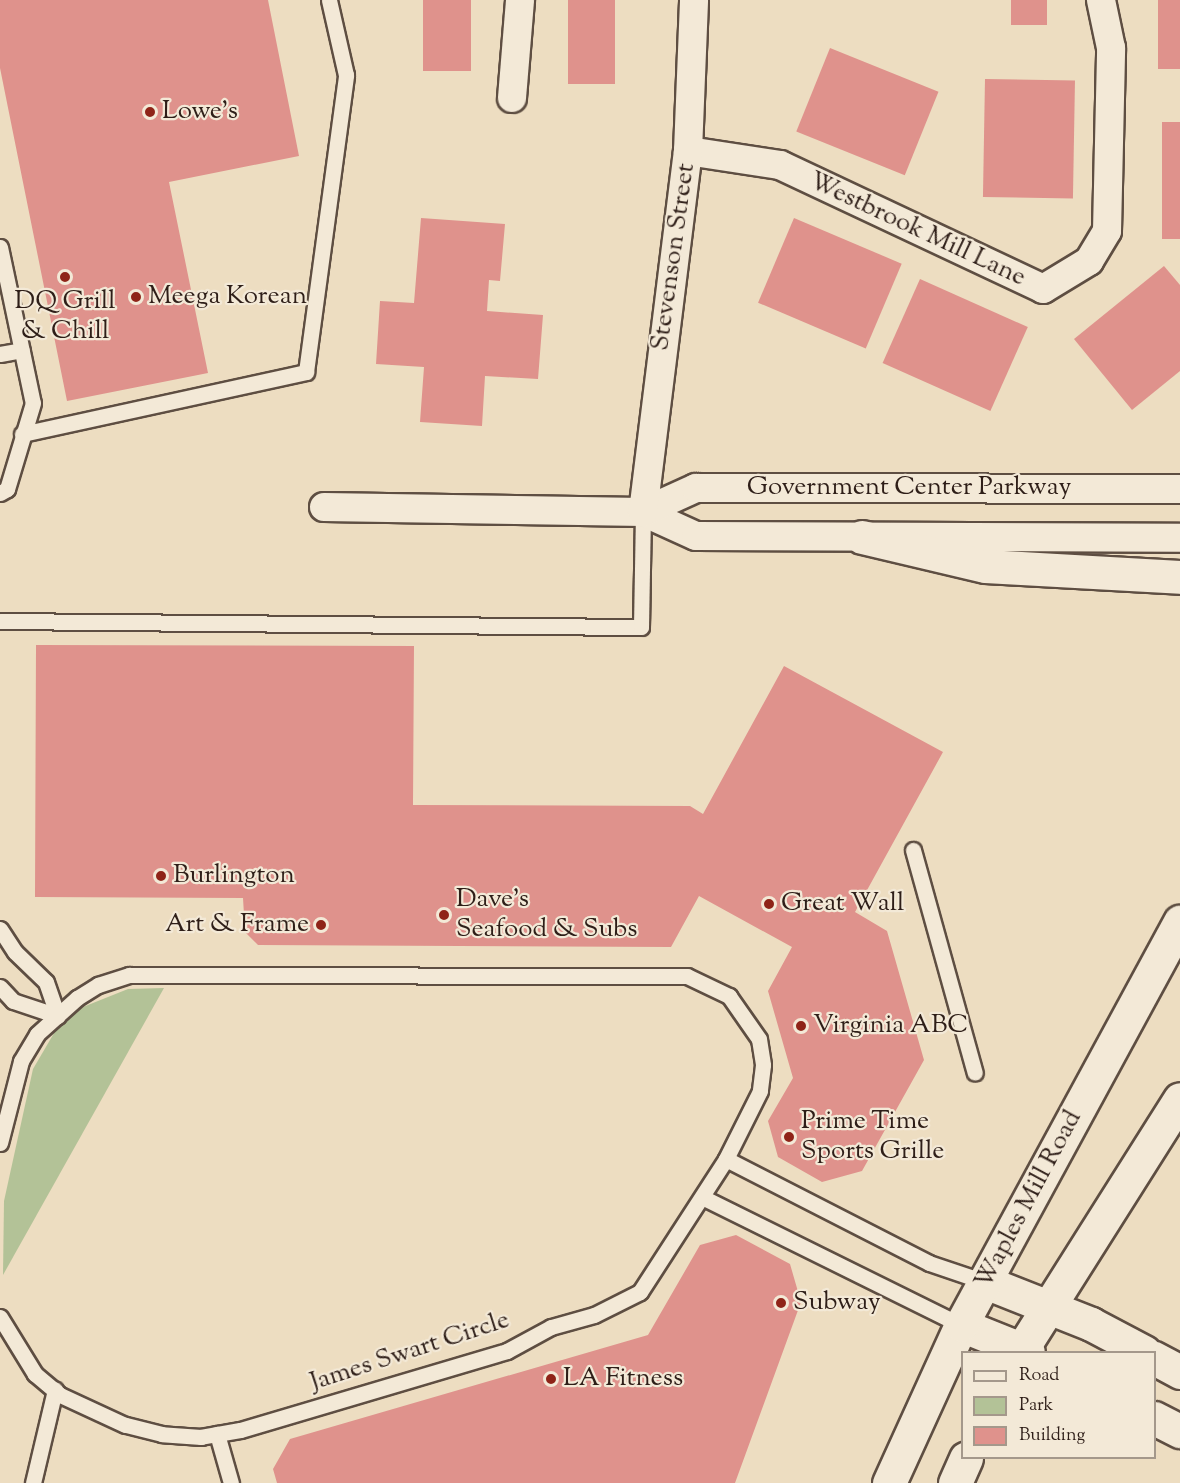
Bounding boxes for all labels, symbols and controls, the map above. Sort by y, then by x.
place label: Lowe's [162,96,238,128]
marker: Lowe's [143,105,157,119]
street label: Stevenson Street [645,161,703,353]
street label: Westbrook Mill Lane [804,166,1030,294]
marker: DQ Grill & Chill [58,270,72,284]
place label: Meega Korean [148,281,307,313]
place label: DQ Grill & Chill [15,286,115,348]
marker: Meega Korean [129,290,143,304]
street label: Government Center Parkway [747,472,1071,504]
place label: Burlington [173,860,295,892]
marker: Burlington [154,869,168,883]
place label: Dave's Seafood & Subs [456,884,638,946]
place label: Great Wall [781,888,904,920]
marker: Great Wall [762,897,776,911]
marker: Dave's Seafood & Subs [437,908,451,922]
place label: Art & Frame [165,909,309,941]
marker: Art & Frame [314,918,328,932]
place label: Virginia ABC [813,1010,968,1042]
marker: Virginia ABC [794,1019,808,1033]
street label: Waples Mill Road [969,1105,1089,1295]
place label: Prime Time Sports Grille [801,1106,944,1168]
marker: Prime Time Sports Grille [782,1130,796,1144]
place label: Subway [793,1287,881,1319]
marker: Subway [774,1296,788,1310]
street label: James Swart Circle [306,1305,514,1399]
legend [961,1351,1156,1459]
place label: LA Fitness [563,1363,683,1395]
text: Road [1019,1363,1059,1389]
marker: LA Fitness [544,1372,558,1386]
text: Park [1019,1393,1053,1419]
text: Building [1019,1423,1085,1449]

